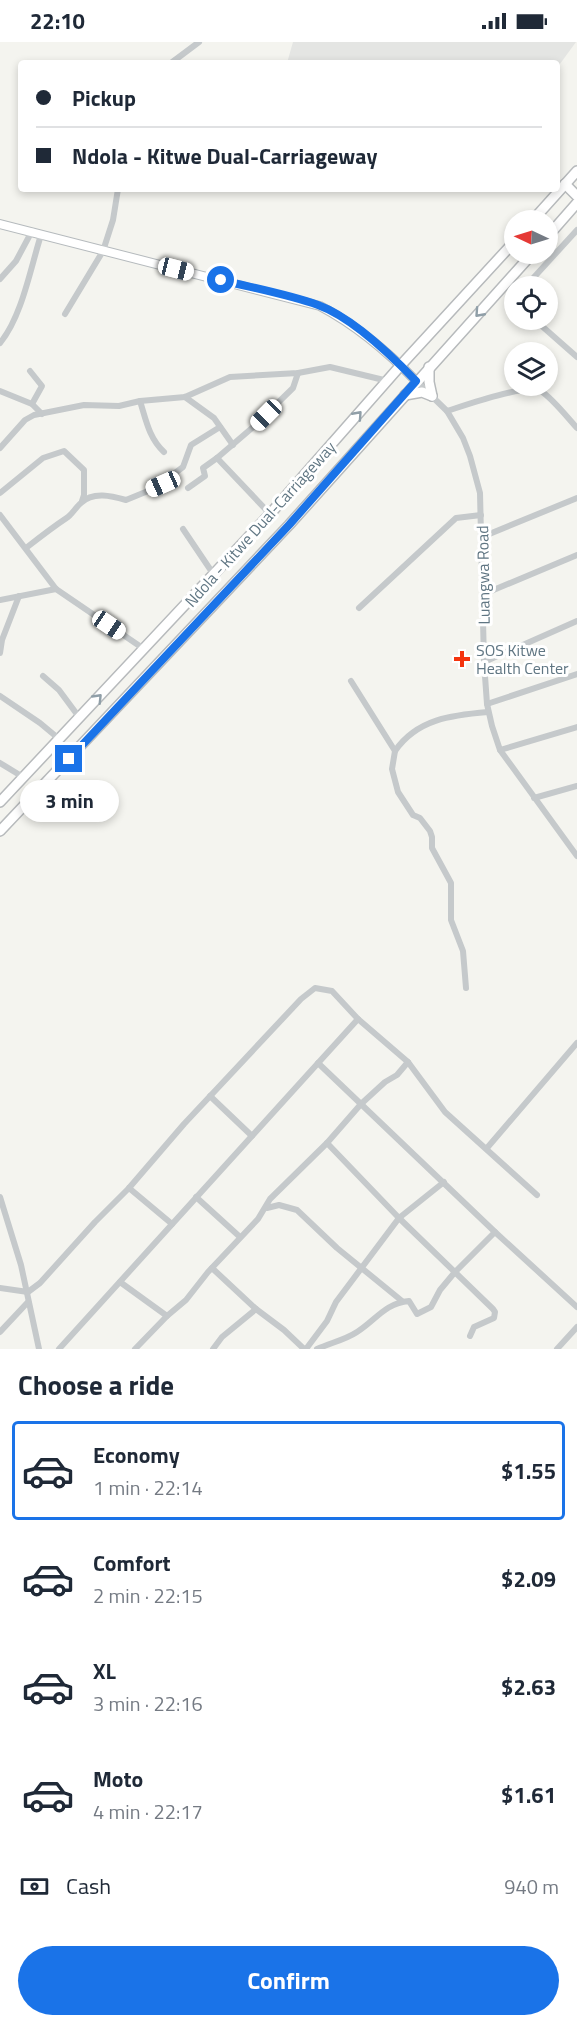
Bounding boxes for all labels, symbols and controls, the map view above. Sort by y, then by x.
text: 22:10 [30,4,85,38]
text: Pickup [72,81,136,115]
text: Ndola - Kitwe Dual-Carriageway [72,139,377,173]
north arrow [504,210,558,264]
map controls [504,210,558,396]
car [156,256,196,282]
route start [207,266,234,293]
button: locate [504,276,558,330]
one-way arrow [475,306,486,316]
button: layers [504,342,558,396]
car [247,396,285,434]
one-way arrow [351,412,362,422]
street label: Ndola - Kitwe Dual-Carriageway [179,435,341,612]
car [143,468,183,500]
street label: Luangwa Road [470,525,496,625]
car [89,607,129,643]
place label: SOS Kitwe Health Center [476,638,569,680]
marker: SOS Kitwe Health Center [453,650,471,668]
one-way arrow [90,694,101,705]
route end [55,745,82,772]
callout: 3 min [20,780,118,822]
text: 3 min [45,785,94,816]
text: Choose a ride [18,1364,174,1405]
text: Economy [93,1438,180,1472]
icon: car [21,1444,75,1498]
text: $1.55 [501,1454,556,1488]
text: 1 min · 22:14 [93,1472,203,1503]
text: Comfort [93,1546,171,1580]
icon: car [21,1552,75,1606]
text: $2.09 [501,1562,556,1596]
text: 2 min · 22:15 [93,1580,203,1611]
text: XL [93,1654,116,1688]
icon: car [21,1660,75,1714]
text: $2.63 [501,1670,556,1704]
text: 3 min · 22:16 [93,1688,203,1719]
text: Moto [93,1762,143,1796]
icon: car [21,1768,75,1822]
text: $1.61 [501,1778,556,1812]
text: 4 min · 22:17 [93,1796,203,1827]
text: Cash [66,1869,111,1903]
icon: cash [18,1870,51,1903]
text: 940 m [504,1871,559,1902]
button: Confirm [18,1946,559,2015]

